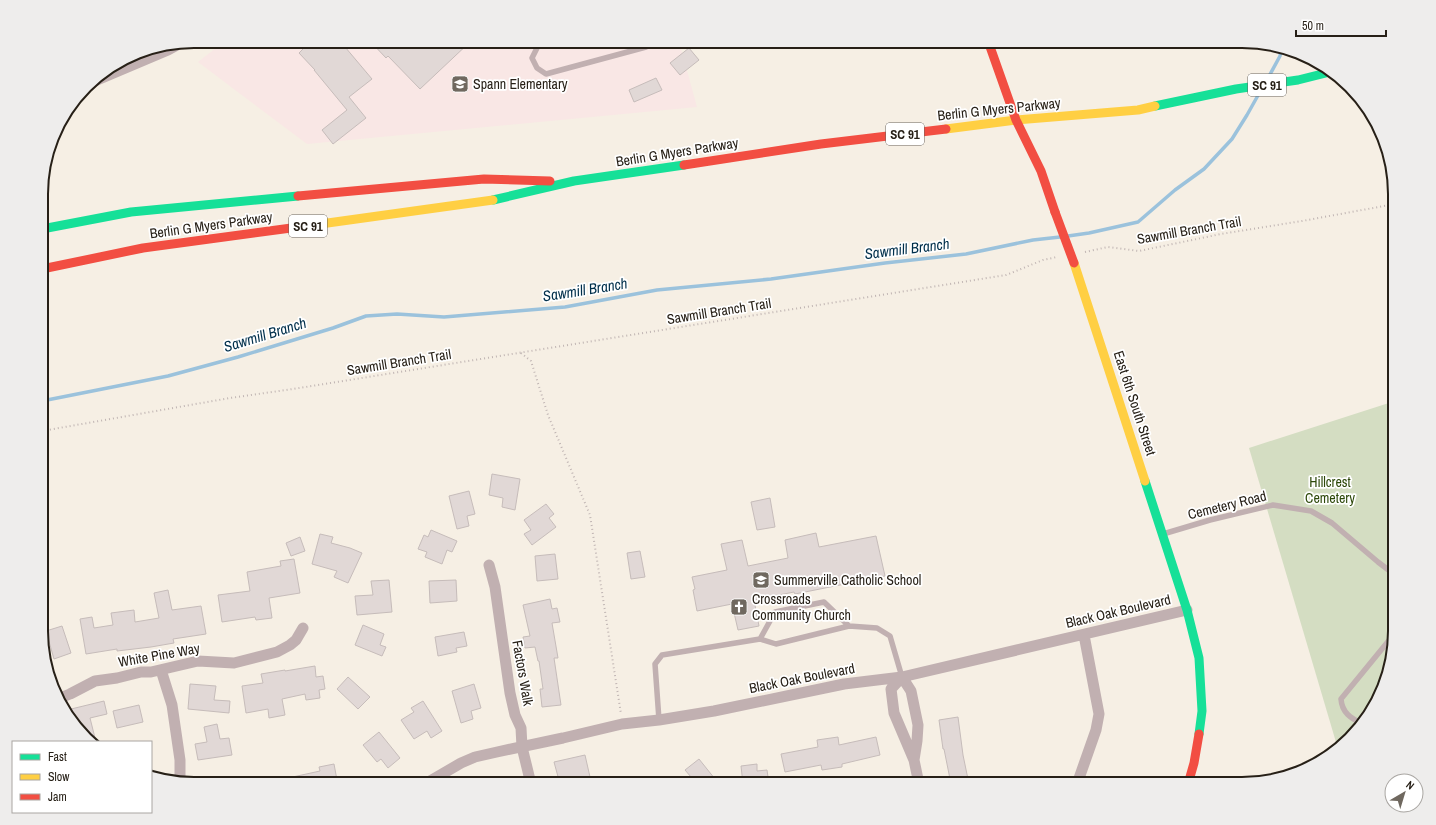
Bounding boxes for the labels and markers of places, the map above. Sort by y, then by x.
school or university icon: Spann Elementary [450,74,470,94]
place label: Spann Elementary [473,75,568,93]
school or university icon: Summerville Catholic School [751,570,771,590]
place label: Summerville Catholic School [774,571,921,589]
place label: Crossroads Community Church [752,590,851,624]
church icon: Crossroads Community Church [729,597,749,617]

